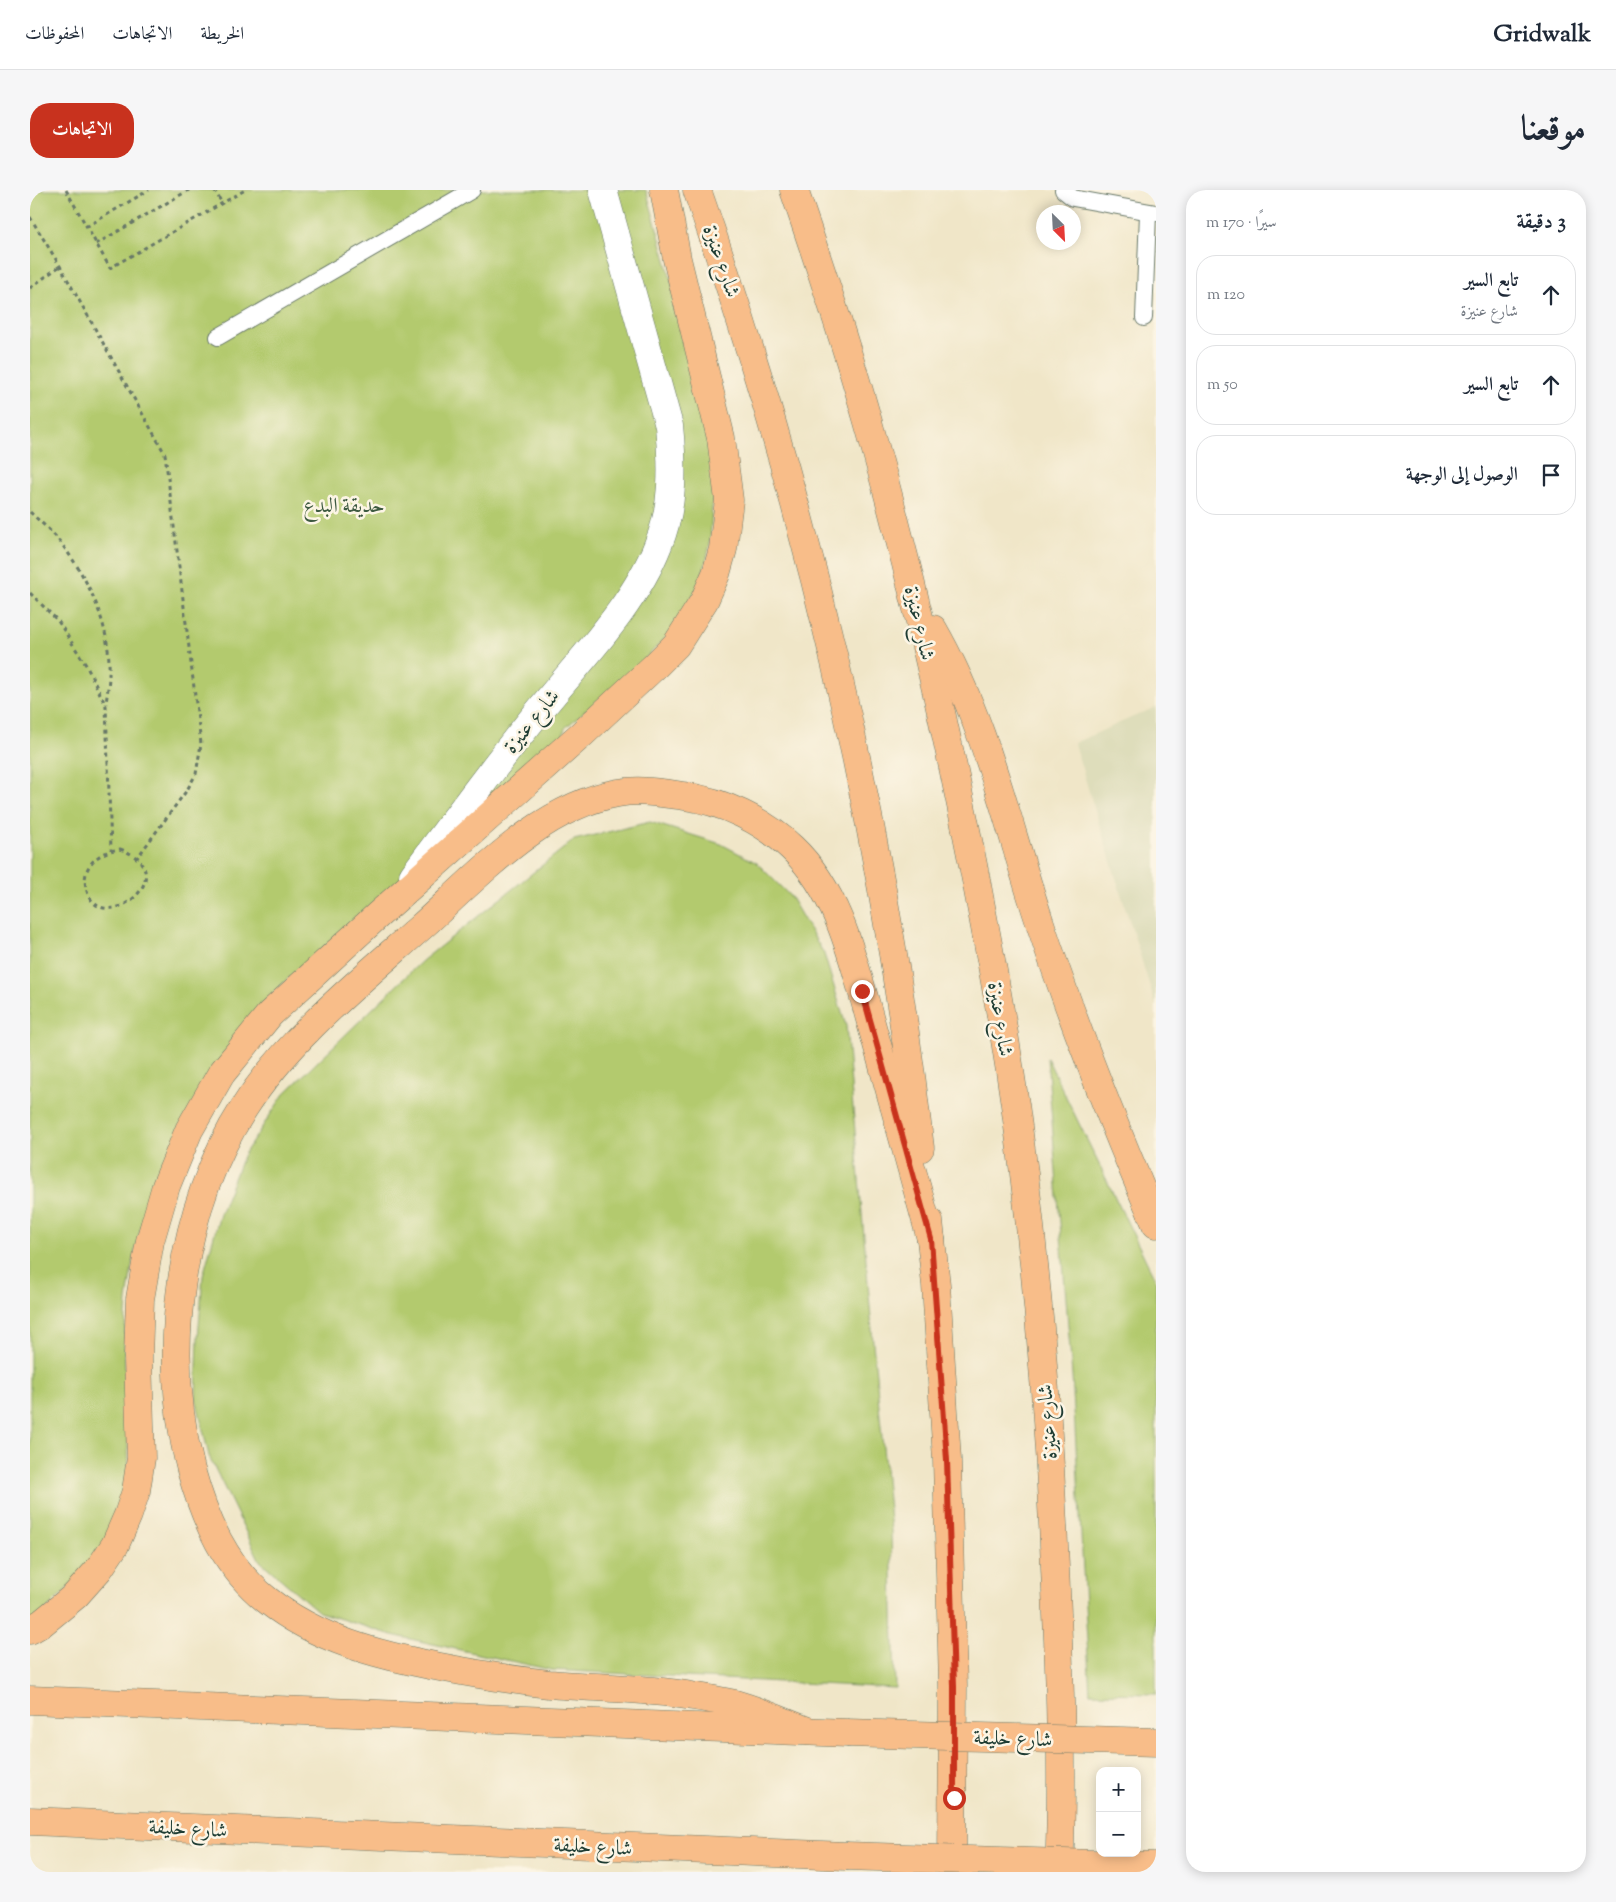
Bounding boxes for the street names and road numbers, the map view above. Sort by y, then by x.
street label: شارع عنيزة [693,221,747,302]
street label: شارع عنيزة [894,583,941,664]
street label: شارع عنيزة [497,684,569,762]
street label: شارع عنيزة [977,980,1020,1059]
street label: شارع عنيزة [1031,1383,1068,1460]
street label: شارع خليفة [973,1724,1053,1757]
street label: شارع خليفة [148,1813,228,1848]
street label: شارع خليفة [553,1831,633,1866]

